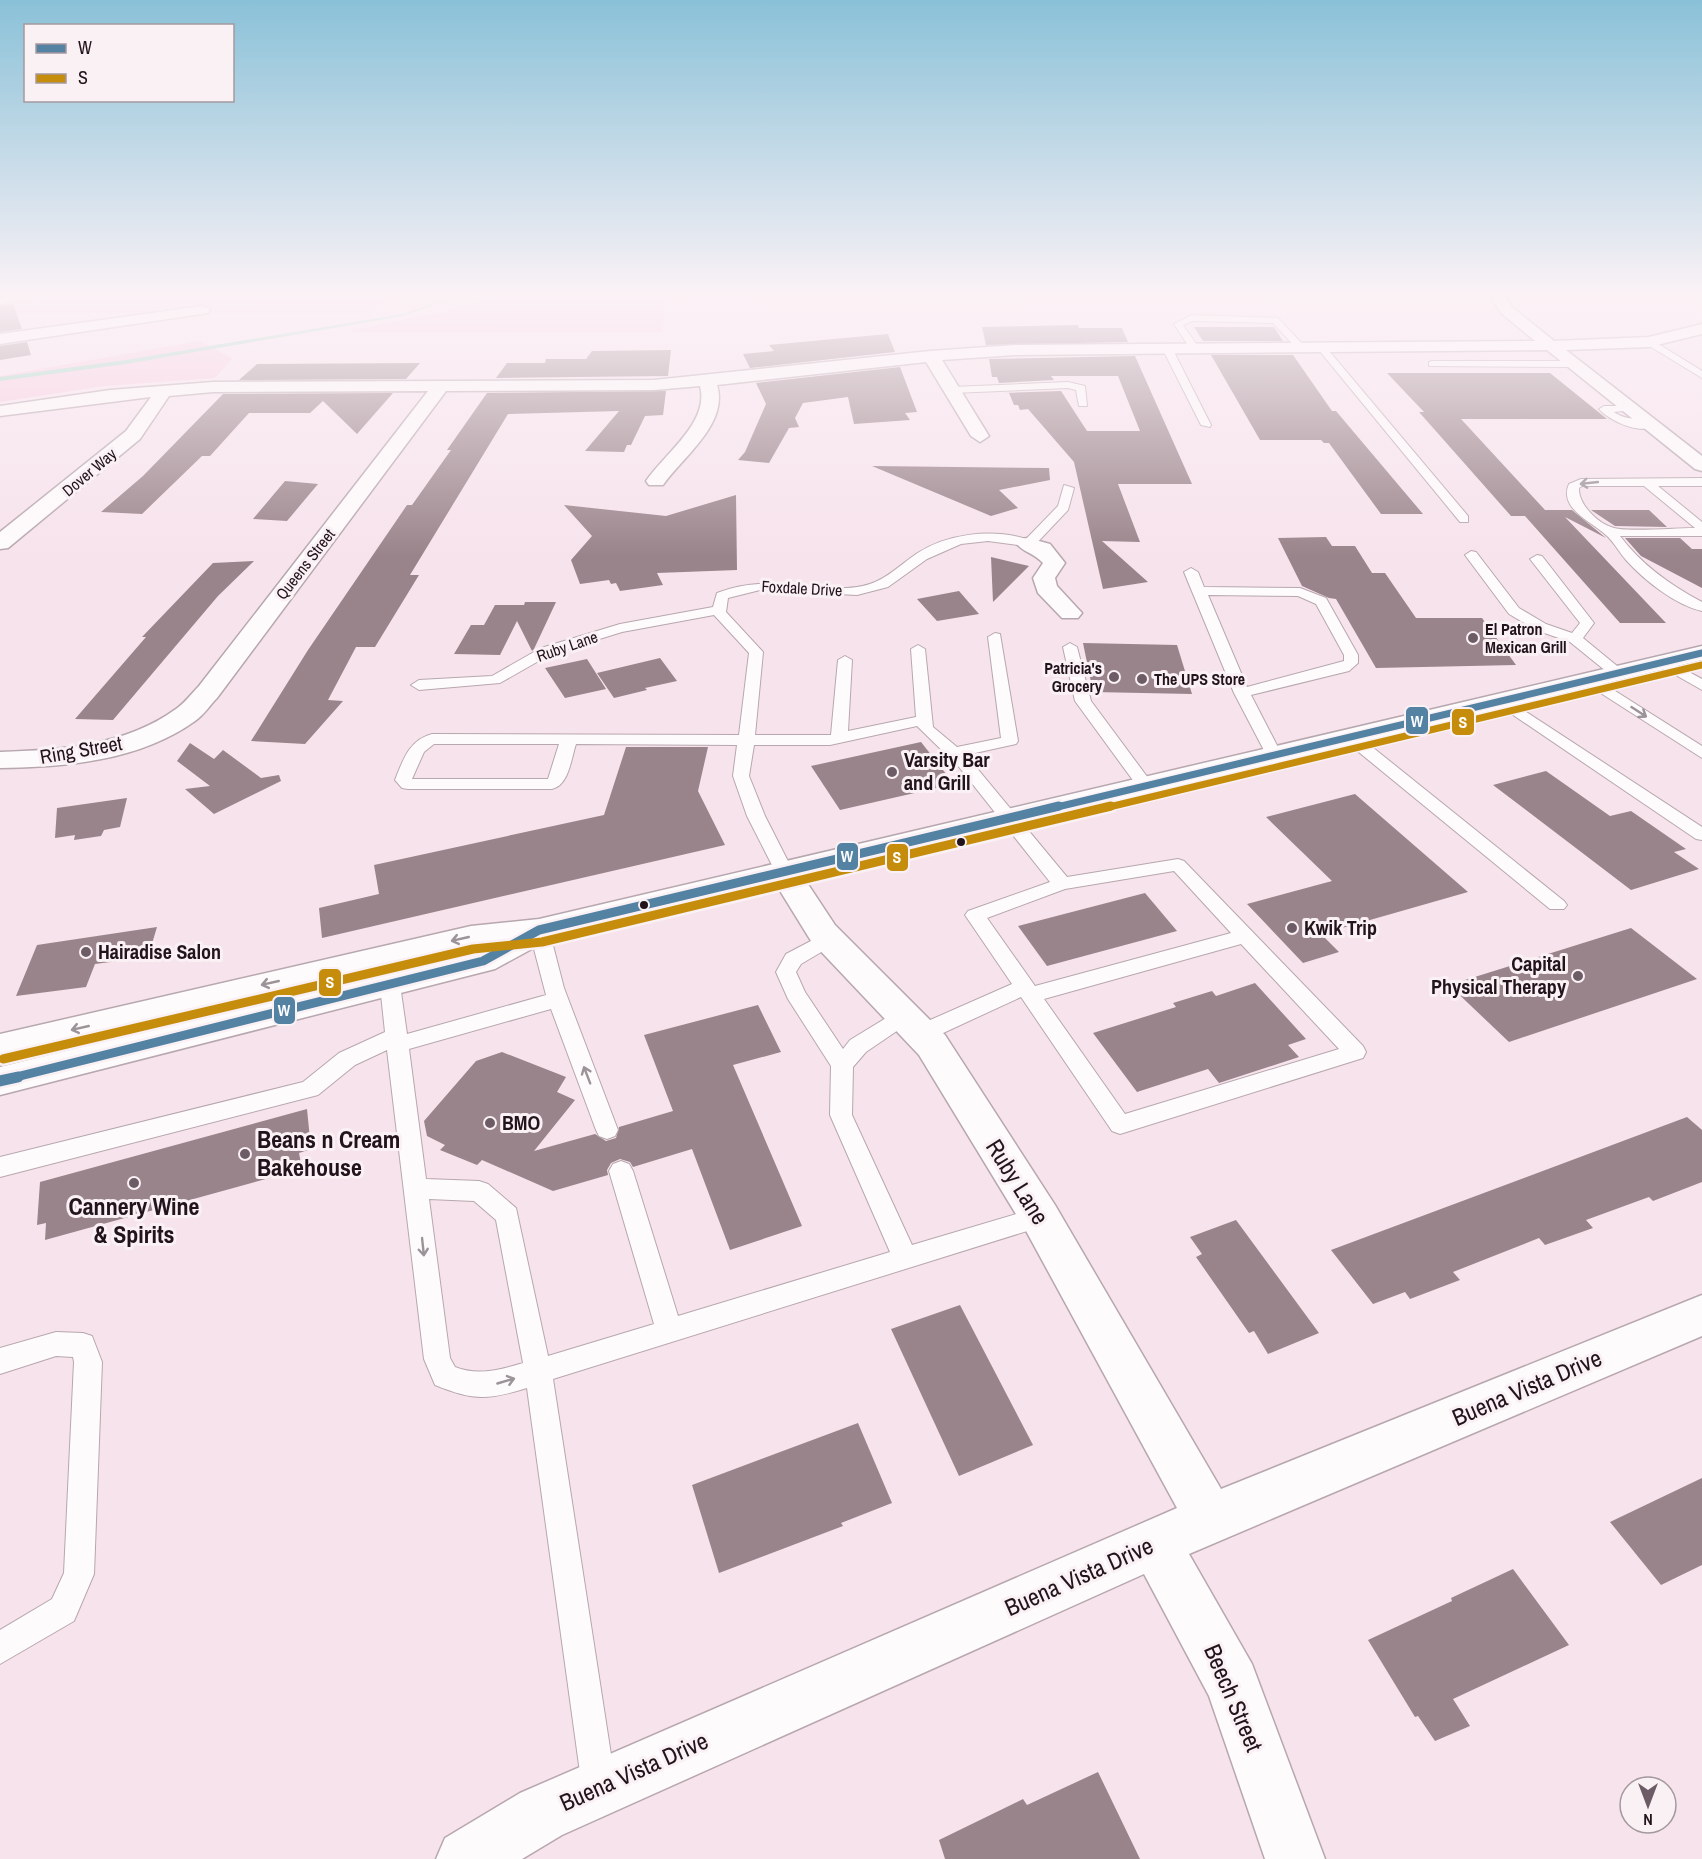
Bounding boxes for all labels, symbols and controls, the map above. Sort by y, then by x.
legend [24,24,234,102]
text: W [78,35,92,60]
text: S [78,65,88,90]
street label: Dover Way [57,443,121,501]
one-way arrow [1579,478,1599,489]
street label: Queens Street [270,524,340,604]
street label: Foxdale Drive [761,575,843,601]
place label: El Patron Mexican Grill [1485,618,1567,658]
street label: Ruby Lane [533,625,601,667]
marker: El Patron Mexican Grill [1466,631,1480,645]
place label: Patricia's Grocery [1044,657,1103,697]
place label: The UPS Store [1154,668,1245,690]
marker: Patricia's Grocery [1107,670,1121,684]
marker: The UPS Store [1135,672,1149,686]
line badge: W [1405,706,1429,735]
one-way arrow [1630,706,1647,718]
line badge: S [1451,708,1475,736]
text: W [1411,710,1424,732]
text: S [1459,711,1468,733]
street label: Ring Street [38,729,125,770]
place label: Varsity Bar and Grill [904,746,990,796]
marker: Varsity Bar and Grill [885,765,899,779]
unlabelled marker [955,836,967,848]
line badge: W [836,842,859,871]
line badge: S [886,843,909,872]
text: W [841,845,854,867]
text: S [893,846,902,868]
unlabelled marker [638,899,650,911]
place label: Kwik Trip [1304,914,1377,941]
marker: Kwik Trip [1285,921,1299,935]
one-way arrow [451,934,470,946]
place label: Hairadise Salon [98,938,221,965]
marker: Hairadise Salon [79,945,93,959]
place label: Capital Physical Therapy [1431,950,1567,1000]
line badge: S [318,968,342,997]
marker: Capital Physical Therapy [1571,969,1585,983]
text: S [326,971,335,993]
one-way arrow [260,978,280,989]
line badge: W [273,996,296,1025]
text: W [278,999,291,1021]
one-way arrow [71,1022,90,1034]
one-way arrow [581,1066,592,1085]
place label: BMO [502,1109,541,1136]
marker: BMO [483,1116,497,1130]
place label: Beans n Cream Bakehouse [257,1123,400,1183]
street label: Ruby Lane [979,1133,1057,1230]
marker: Beans n Cream Bakehouse [238,1147,252,1161]
marker: Cannery Wine & Spirits [127,1176,141,1190]
place label: Cannery Wine & Spirits [68,1190,200,1250]
one-way arrow [418,1237,429,1256]
street label: Buena Vista Drive [1447,1341,1606,1433]
one-way arrow [496,1375,515,1386]
street label: Buena Vista Drive [999,1529,1158,1623]
street label: Beech Street [1197,1639,1271,1757]
street label: Buena Vista Drive [554,1724,713,1818]
north arrow [1618,1775,1678,1835]
text: N [1643,1809,1653,1831]

